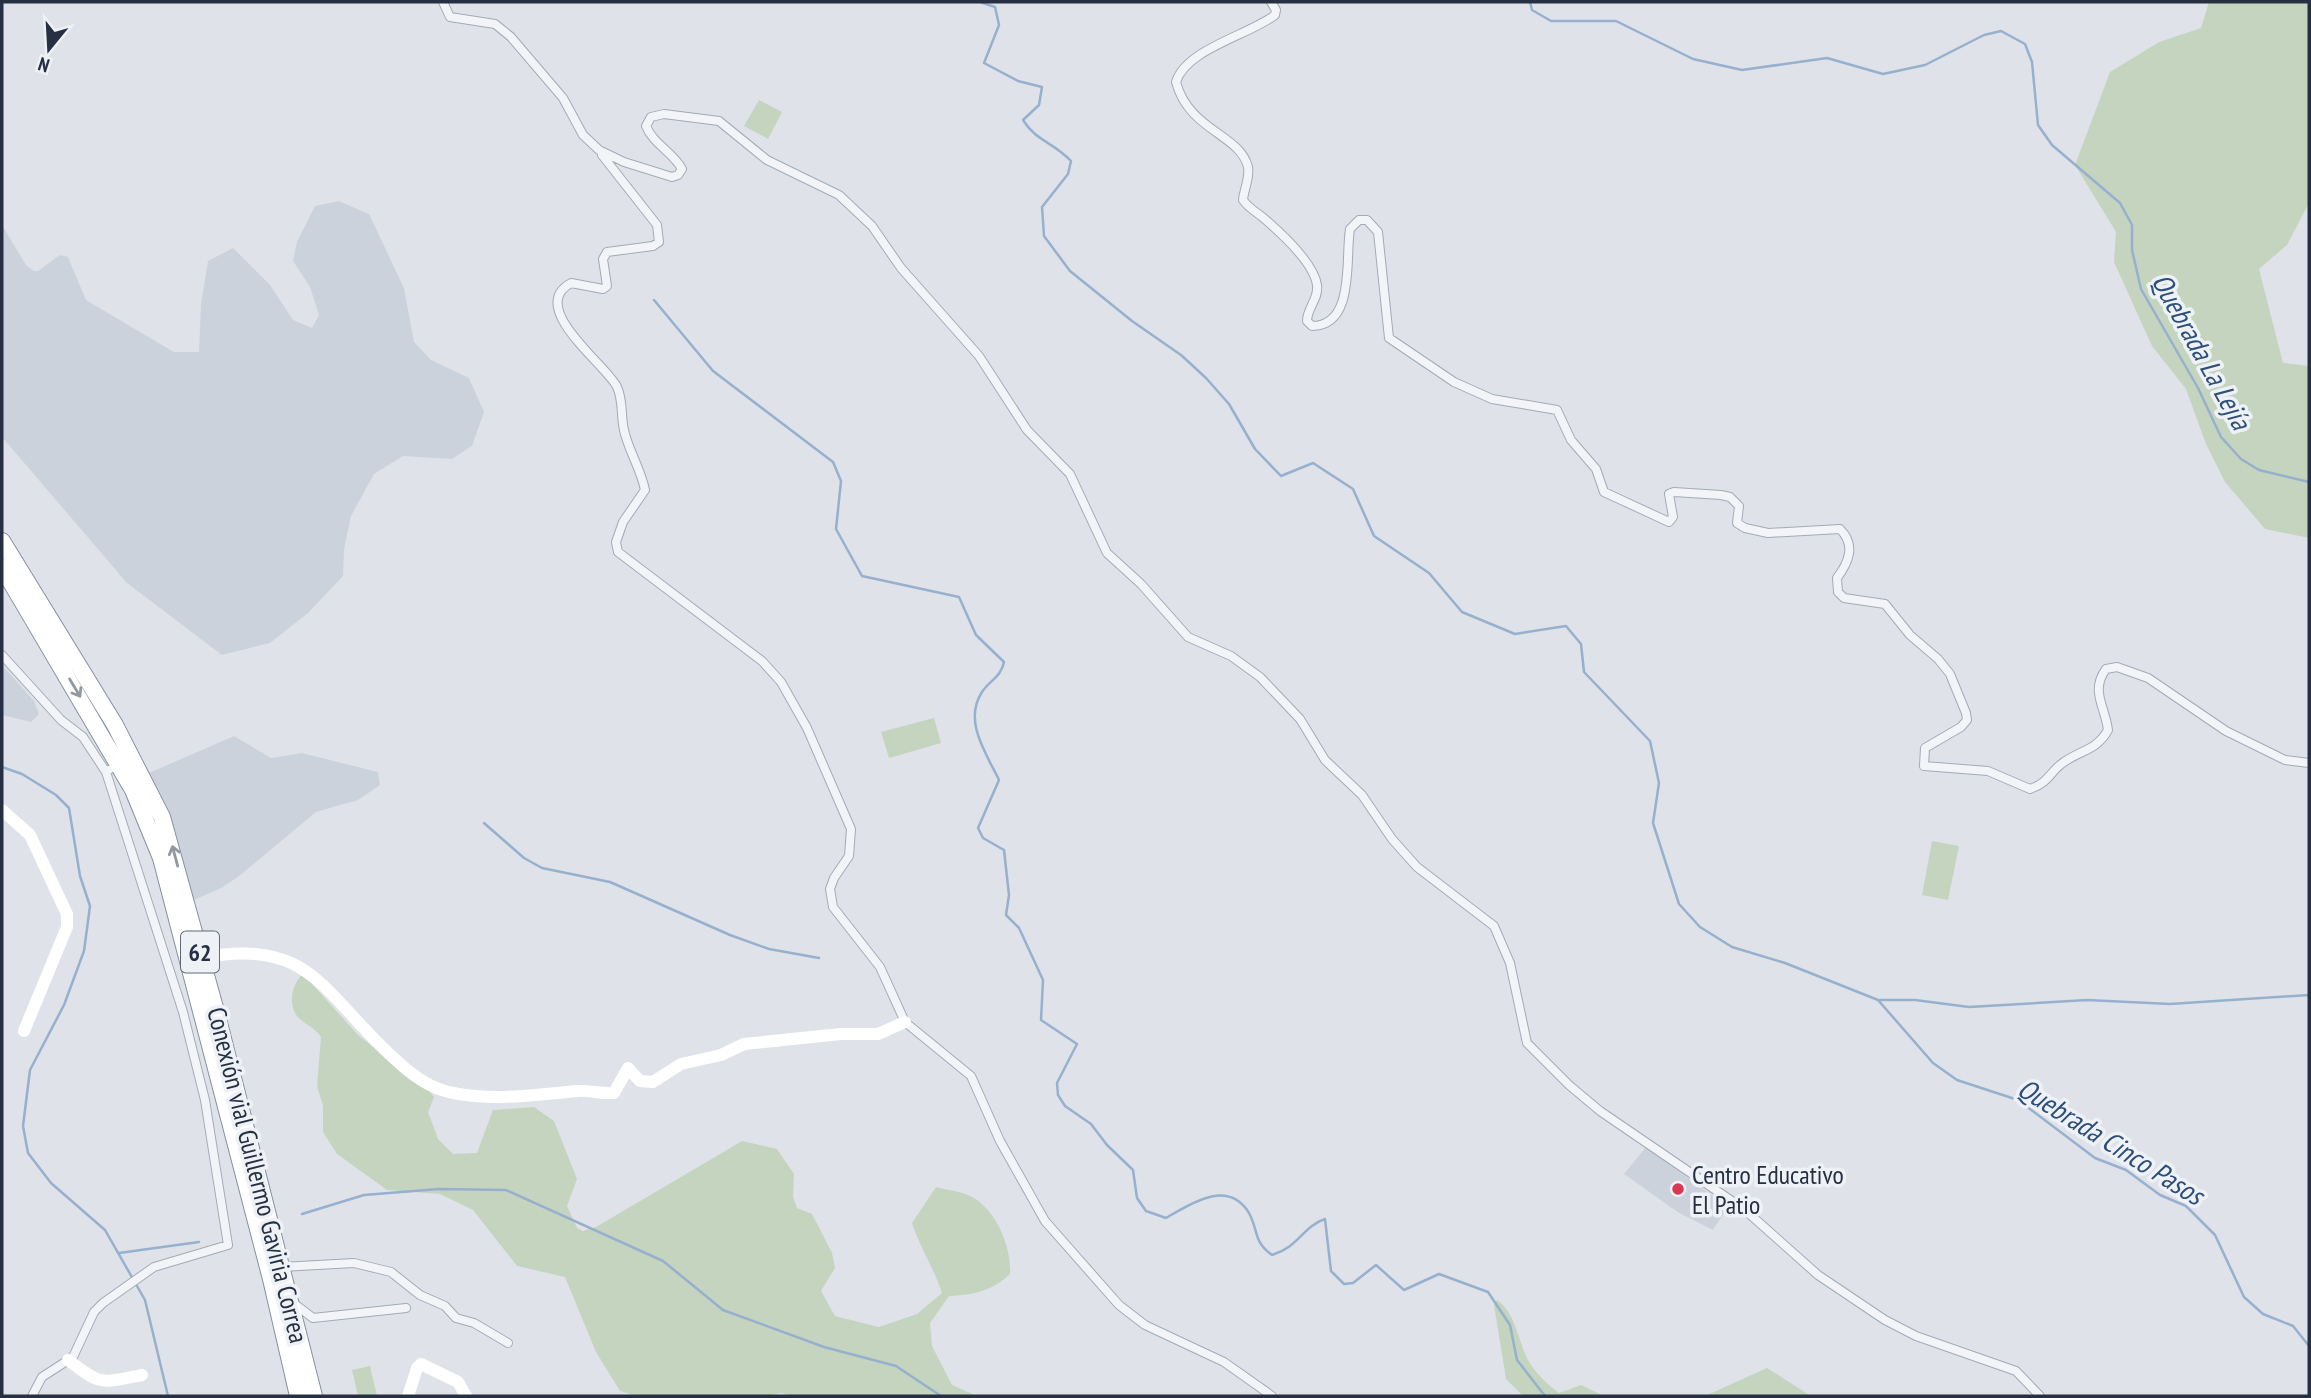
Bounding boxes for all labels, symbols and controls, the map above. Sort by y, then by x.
north arrow [14,14,84,84]
text: N [35,52,52,78]
water label: Quebrada La Lejía [2144,266,2261,437]
one-way arrow [69,678,83,698]
one-way arrow [167,845,180,867]
road number: 62 [181,932,219,972]
street label: Conexión vial Guillermo Gaviria Correa [200,1004,316,1346]
water label: Quebrada Cinco Pasos [2011,1069,2213,1214]
place label: Centro Educativo El Patio [1692,1158,1844,1221]
marker: Centro Educativo El Patio [1670,1181,1686,1197]

